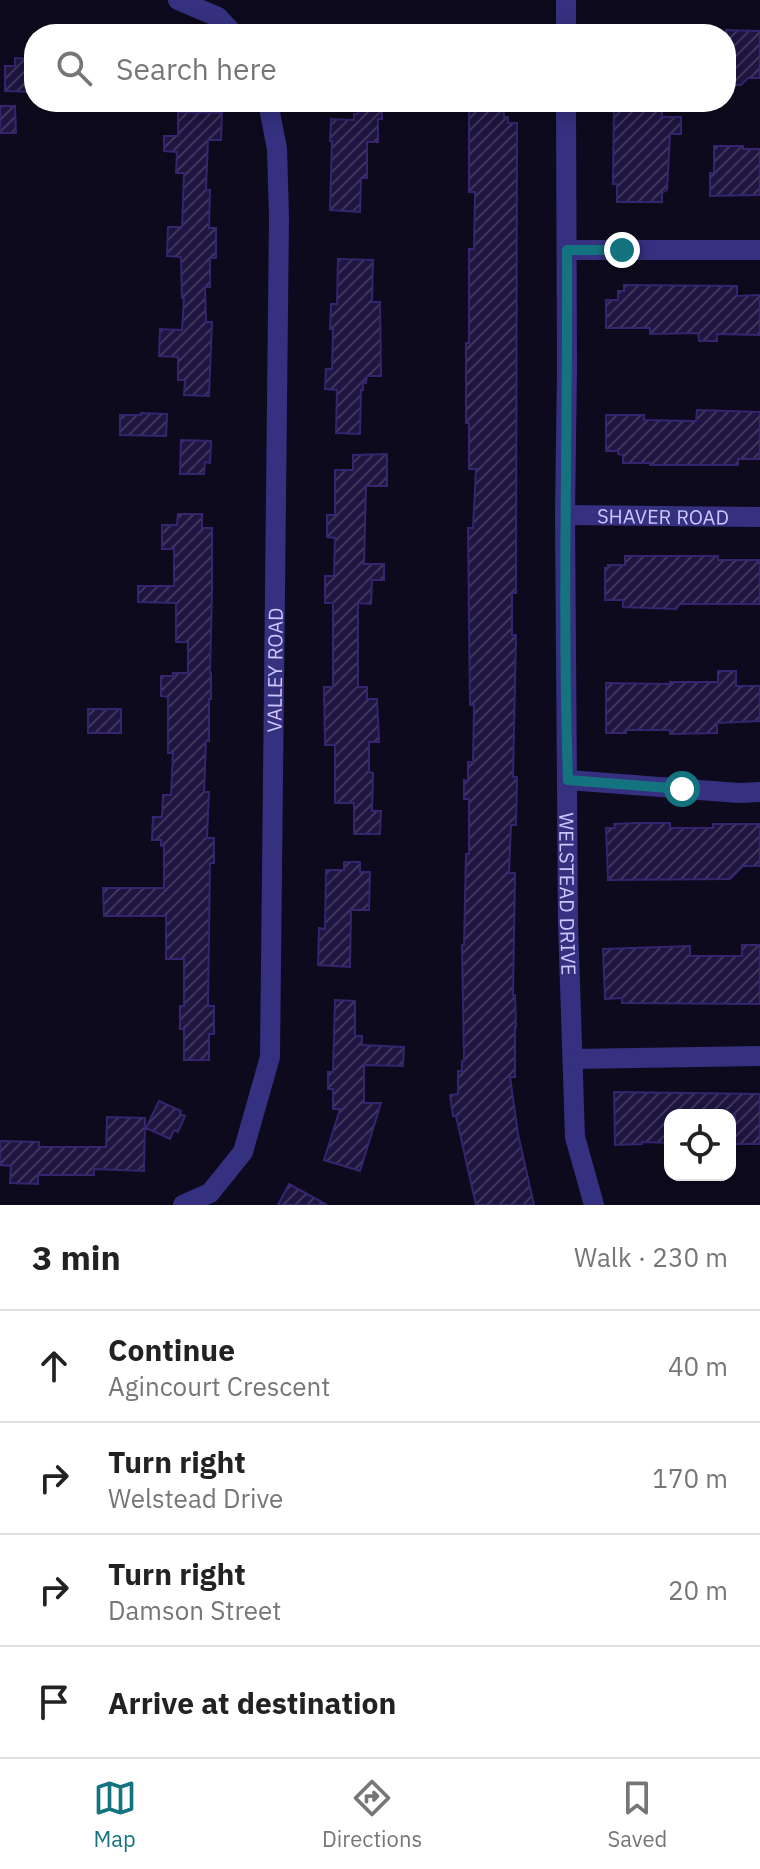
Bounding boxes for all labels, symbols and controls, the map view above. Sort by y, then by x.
search box [24,24,736,112]
icon: search [52,46,96,90]
text: Search here [116,49,277,88]
route end [604,232,640,268]
street label: SHAVER ROAD [597,502,729,530]
street label: VALLEY ROAD [260,607,288,733]
route start [664,771,700,807]
street label: WELSTEAD DRIVE [554,812,583,976]
map controls [664,1109,736,1181]
button: locate [664,1109,736,1181]
text: 3 min [32,1235,121,1279]
text: Walk · 230 m [574,1240,728,1274]
text: Continue [108,1330,235,1369]
icon: ahead [32,1344,76,1388]
text: 40 m [668,1349,728,1383]
text: Agincourt Crescent [108,1369,330,1403]
text: Turn right [108,1442,246,1481]
icon: right [32,1456,76,1500]
text: 170 m [652,1461,728,1495]
text: Welstead Drive [108,1481,283,1515]
text: Turn right [108,1554,246,1593]
icon: right [32,1568,76,1612]
text: 20 m [668,1573,728,1607]
text: Damson Street [108,1593,281,1627]
icon: arrive [32,1680,76,1724]
text: Arrive at destination [108,1683,396,1722]
tab: Map [93,1776,137,1853]
tab: Directions [322,1776,422,1853]
tab: Saved [607,1776,667,1853]

